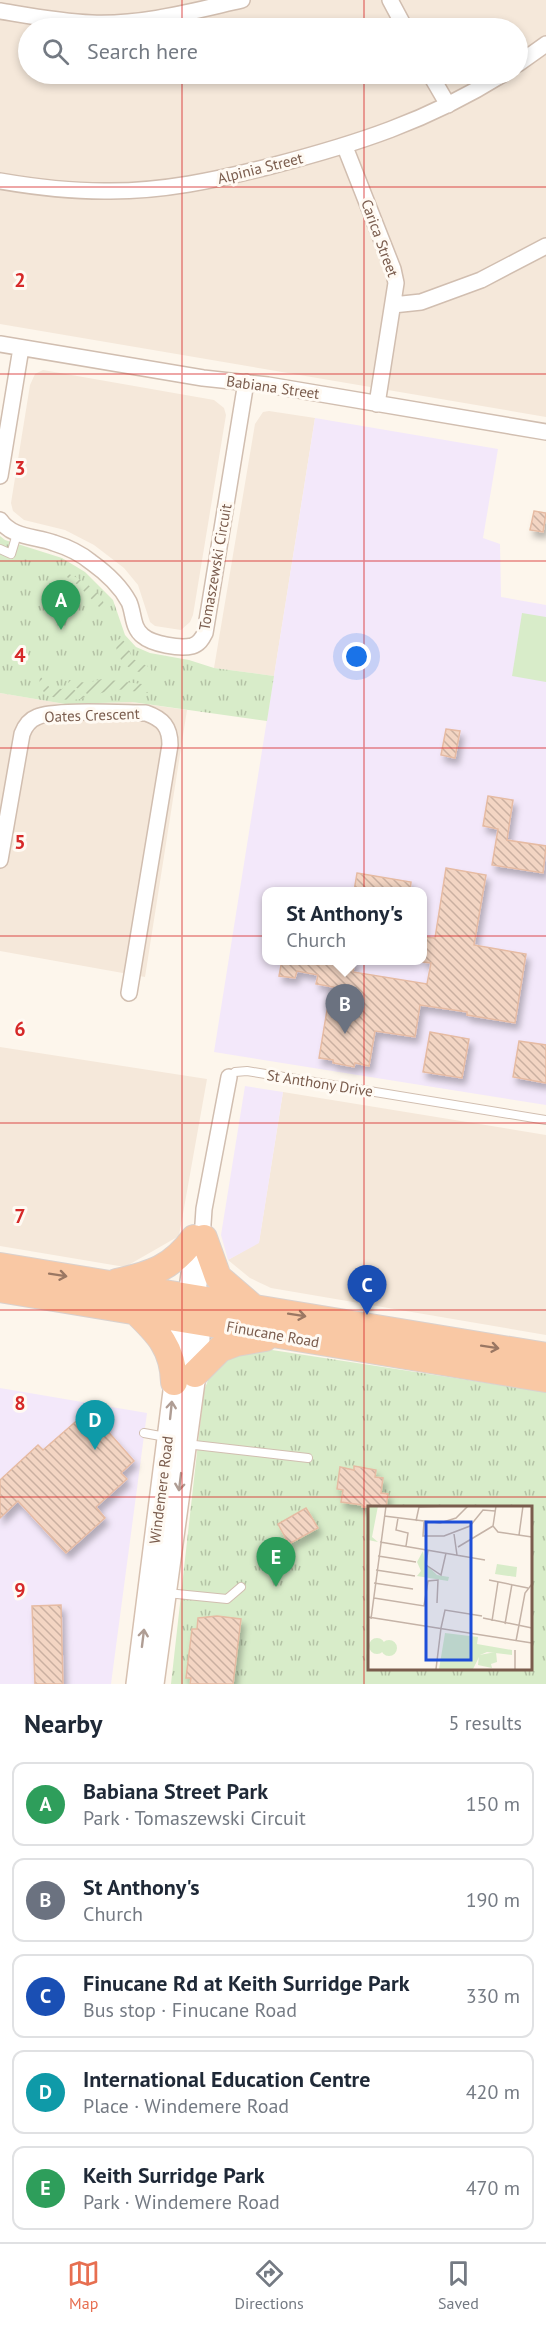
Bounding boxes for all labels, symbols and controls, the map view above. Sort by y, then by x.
search box [18,18,528,84]
icon: search [39,35,72,68]
text: Search here [87,37,198,65]
street label: Alpinia Street [215,148,305,188]
street label: Carica Street [357,197,403,279]
text: 2 [14,267,26,293]
street label: Babiana Street [225,371,321,403]
text: 3 [14,455,26,481]
street label: Tomaszewski Circuit [194,502,236,632]
pin: A [42,580,80,630]
text: 4 [14,642,26,668]
your location [342,642,371,671]
street label: Oates Crescent [44,704,140,726]
text: 5 [14,829,26,855]
popup [262,887,427,965]
text: St Anthony's [286,899,403,927]
text: Church [286,927,346,953]
pin: B [326,984,364,1034]
text: 6 [14,1016,26,1042]
street label: St Anthony Drive [266,1065,374,1101]
text: 7 [14,1203,26,1229]
pin: C [348,1266,386,1315]
one-way arrow [47,1270,67,1281]
one-way arrow [287,1310,306,1321]
street label: Finucane Road [225,1316,321,1352]
one-way arrow [479,1342,499,1353]
text: 8 [14,1390,26,1416]
pin: D [76,1400,115,1450]
one-way arrow [166,1400,177,1420]
street label: Windemere Road [145,1435,177,1545]
one-way arrow [174,1471,185,1491]
inset map [368,1506,531,1669]
pin: E [256,1538,296,1587]
text: 9 [14,1577,26,1603]
one-way arrow [138,1628,149,1648]
text: Nearby [24,1707,102,1740]
text: 5 results [449,1710,522,1736]
text: Babiana Street Park [83,1777,268,1805]
text: A [39,1791,52,1817]
text: 150 m [466,1791,520,1817]
text: Park · Tomaszewski Circuit [83,1805,306,1831]
text: St Anthony's [83,1873,200,1901]
text: B [40,1887,51,1913]
text: 190 m [466,1887,520,1913]
text: Church [83,1901,143,1927]
text: Finucane Rd at Keith Surridge Park [83,1969,409,1997]
text: C [40,1983,51,2009]
text: 330 m [466,1983,520,2009]
text: Bus stop · Finucane Road [83,1997,297,2023]
text: International Education Centre [83,2065,371,2093]
text: D [39,2079,52,2105]
text: 420 m [466,2079,520,2105]
text: Place · Windemere Road [83,2093,289,2119]
text: Keith Surridge Park [83,2161,265,2189]
text: E [40,2175,51,2201]
text: 470 m [466,2175,520,2201]
text: Park · Windemere Road [83,2189,280,2215]
tab: Map [67,2257,100,2313]
tab: Directions [235,2257,304,2313]
tab: Saved [438,2257,479,2313]

